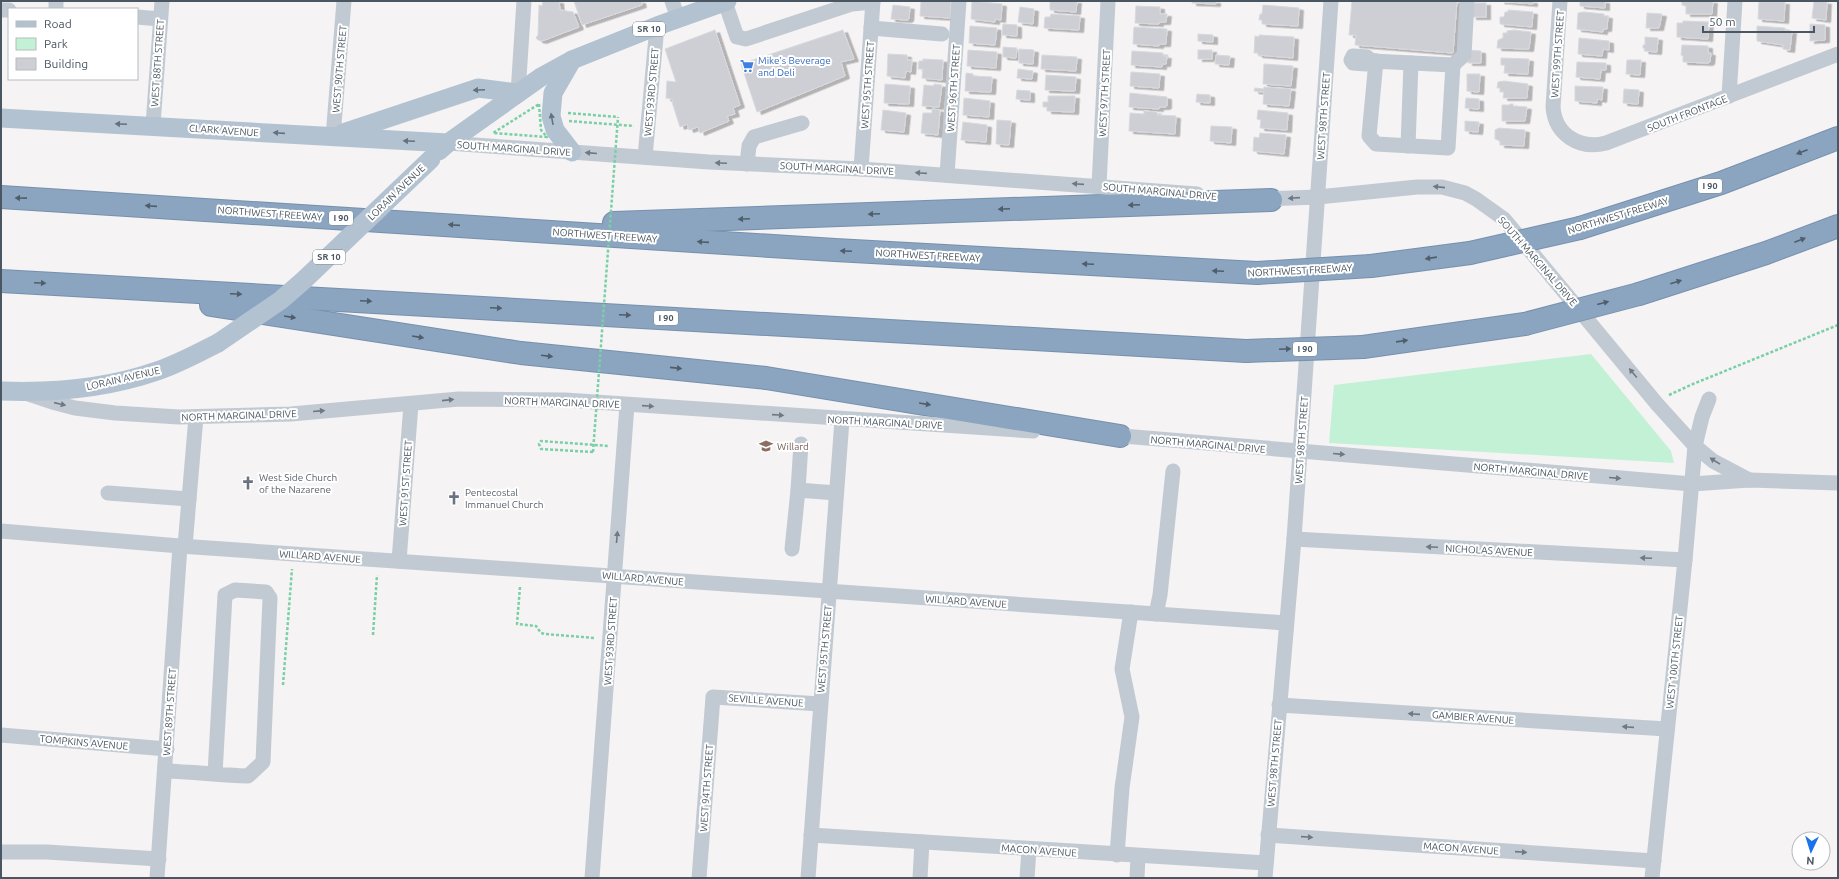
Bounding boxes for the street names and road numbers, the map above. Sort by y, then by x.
street label: WEST 99TH STREET [1549,9,1566,98]
street label: WEST 88TH STREET [149,18,166,107]
road number: SR 10 [633,22,665,36]
street label: WEST 90TH STREET [330,24,349,113]
street label: WEST 95TH STREET [859,40,876,129]
street label: WEST 96TH STREET [945,43,962,132]
street label: WEST 93RD STREET [642,47,661,137]
street label: WEST 97TH STREET [1097,48,1112,137]
street label: WEST 98TH STREET [1315,71,1332,160]
street label: SOUTH FRONTAGE [1646,93,1729,134]
street label: CLARK AVENUE [189,123,260,138]
street label: SOUTH MARGINAL DRIVE [457,139,572,158]
street label: SOUTH MARGINAL DRIVE [780,160,895,177]
street label: LORAIN AVENUE [366,162,427,222]
road number: I 90 [1698,179,1722,193]
street label: SOUTH MARGINAL DRIVE [1103,181,1218,202]
street label: NORTHWEST FREEWAY [1566,195,1670,236]
street label: NORTHWEST FREEWAY [217,204,323,223]
road number: I 90 [329,211,353,225]
street label: SOUTH MARGINAL DRIVE [1496,215,1579,308]
street label: NORTHWEST FREEWAY [552,226,658,245]
street label: NORTHWEST FREEWAY [875,247,981,264]
road number: SR 10 [313,250,345,264]
street label: NORTHWEST FREEWAY [1247,262,1353,279]
road number: I 90 [654,311,678,325]
road number: I 90 [1293,342,1317,356]
street label: LORAIN AVENUE [85,365,161,392]
street label: NORTH MARGINAL DRIVE [504,395,620,410]
street label: WEST 98TH STREET [1293,395,1310,484]
street label: NORTH MARGINAL DRIVE [181,408,297,423]
street label: NORTH MARGINAL DRIVE [827,414,943,431]
street label: NORTH MARGINAL DRIVE [1150,434,1266,455]
street label: WEST 91ST STREET [397,439,414,526]
street label: NORTH MARGINAL DRIVE [1473,461,1589,482]
street label: NICHOLAS AVENUE [1445,543,1533,558]
street label: WILLARD AVENUE [279,548,362,565]
street label: WILLARD AVENUE [602,569,685,588]
street label: WILLARD AVENUE [925,593,1008,610]
street label: WEST 93RD STREET [602,596,619,686]
street label: WEST 95TH STREET [815,604,834,693]
street label: WEST 100TH STREET [1664,615,1685,709]
street label: WEST 89TH STREET [161,667,178,756]
street label: SEVILLE AVENUE [728,692,804,709]
street label: GAMBIER AVENUE [1431,709,1515,726]
street label: WEST 98TH STREET [1265,718,1284,807]
street label: TOMPKINS AVENUE [39,733,129,752]
street label: WEST 94TH STREET [698,743,715,832]
street label: MACON AVENUE [1423,840,1500,857]
street label: MACON AVENUE [1001,842,1078,859]

